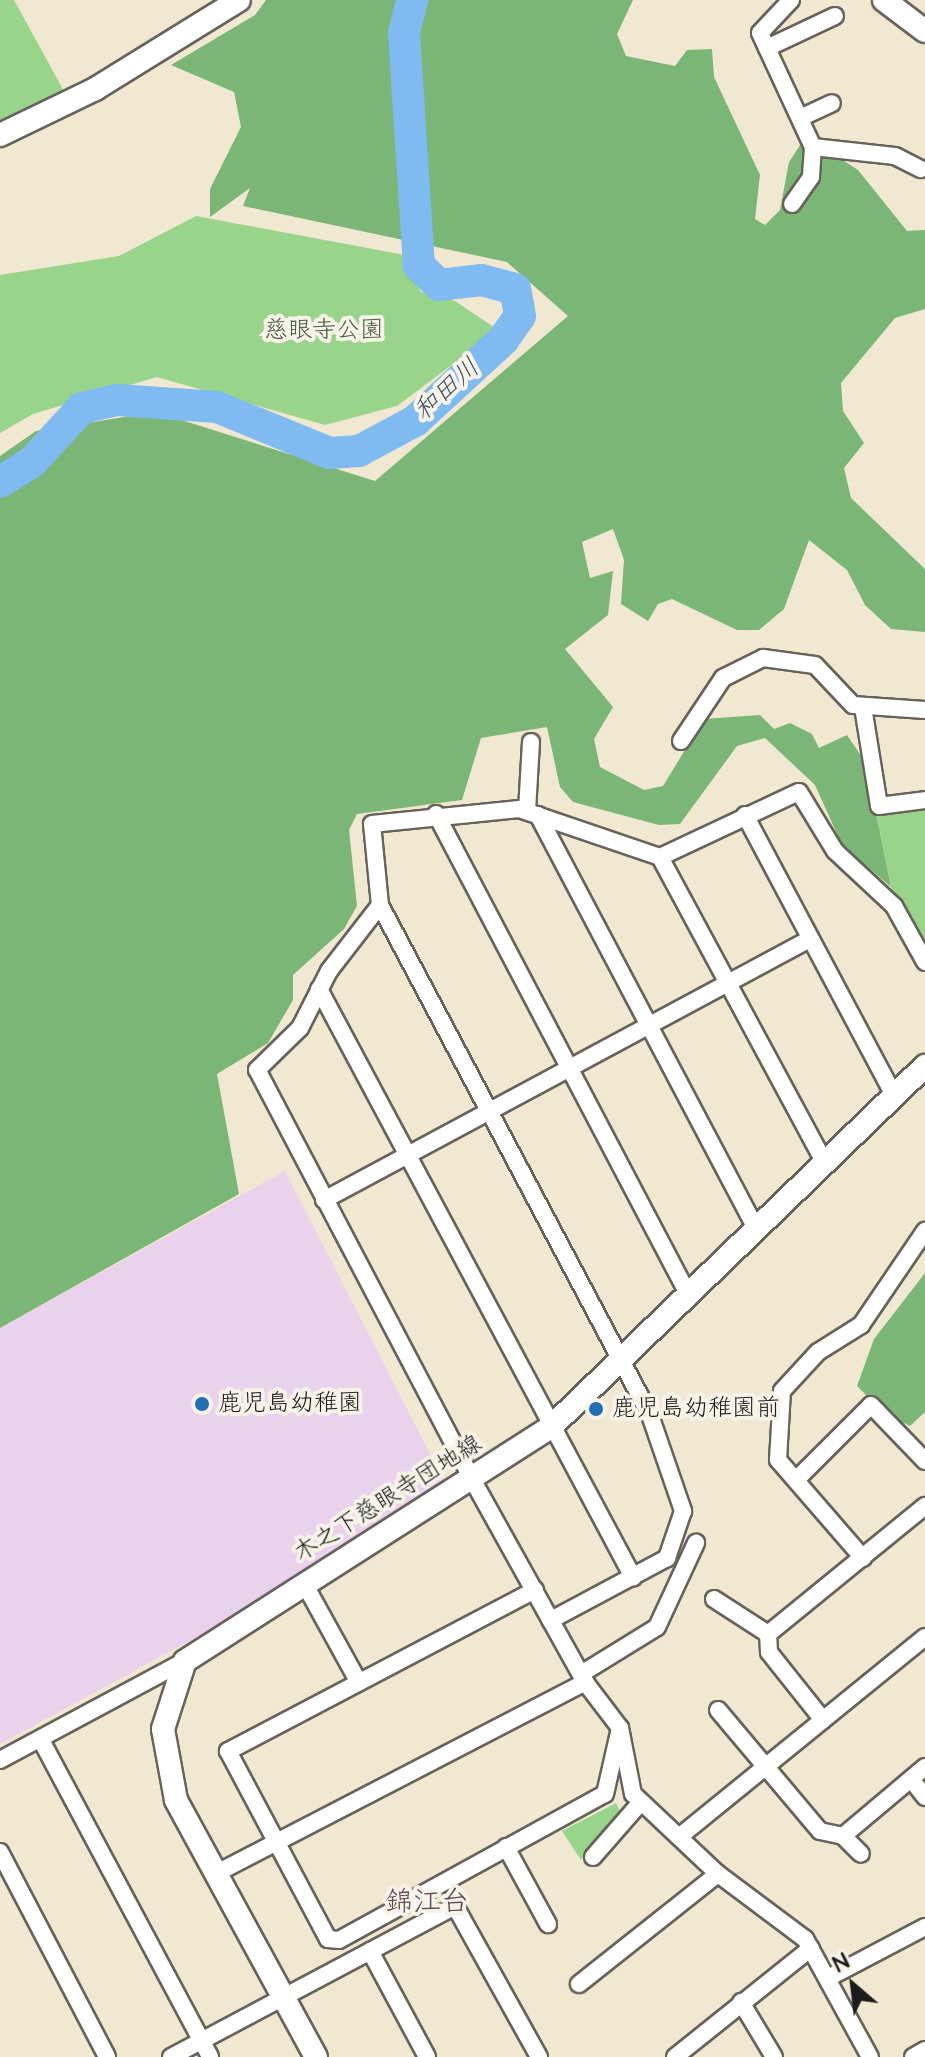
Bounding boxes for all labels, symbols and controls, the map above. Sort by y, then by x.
park label: 慈眼寺公園 [264,317,384,345]
water label: 和田川 [408,352,486,428]
place label: 鹿児島幼稚園 [218,1390,362,1418]
marker: 鹿児島幼稚園 [193,1395,211,1413]
place label: 鹿児島幼稚園前 [612,1395,780,1423]
marker: 鹿児島幼稚園前 [587,1400,605,1418]
street label: 木之下慈眼寺団地線 [289,1430,487,1568]
district label: 錦江台 [385,1885,469,1919]
north arrow [813,1945,893,2025]
text: N [828,1946,855,1980]

